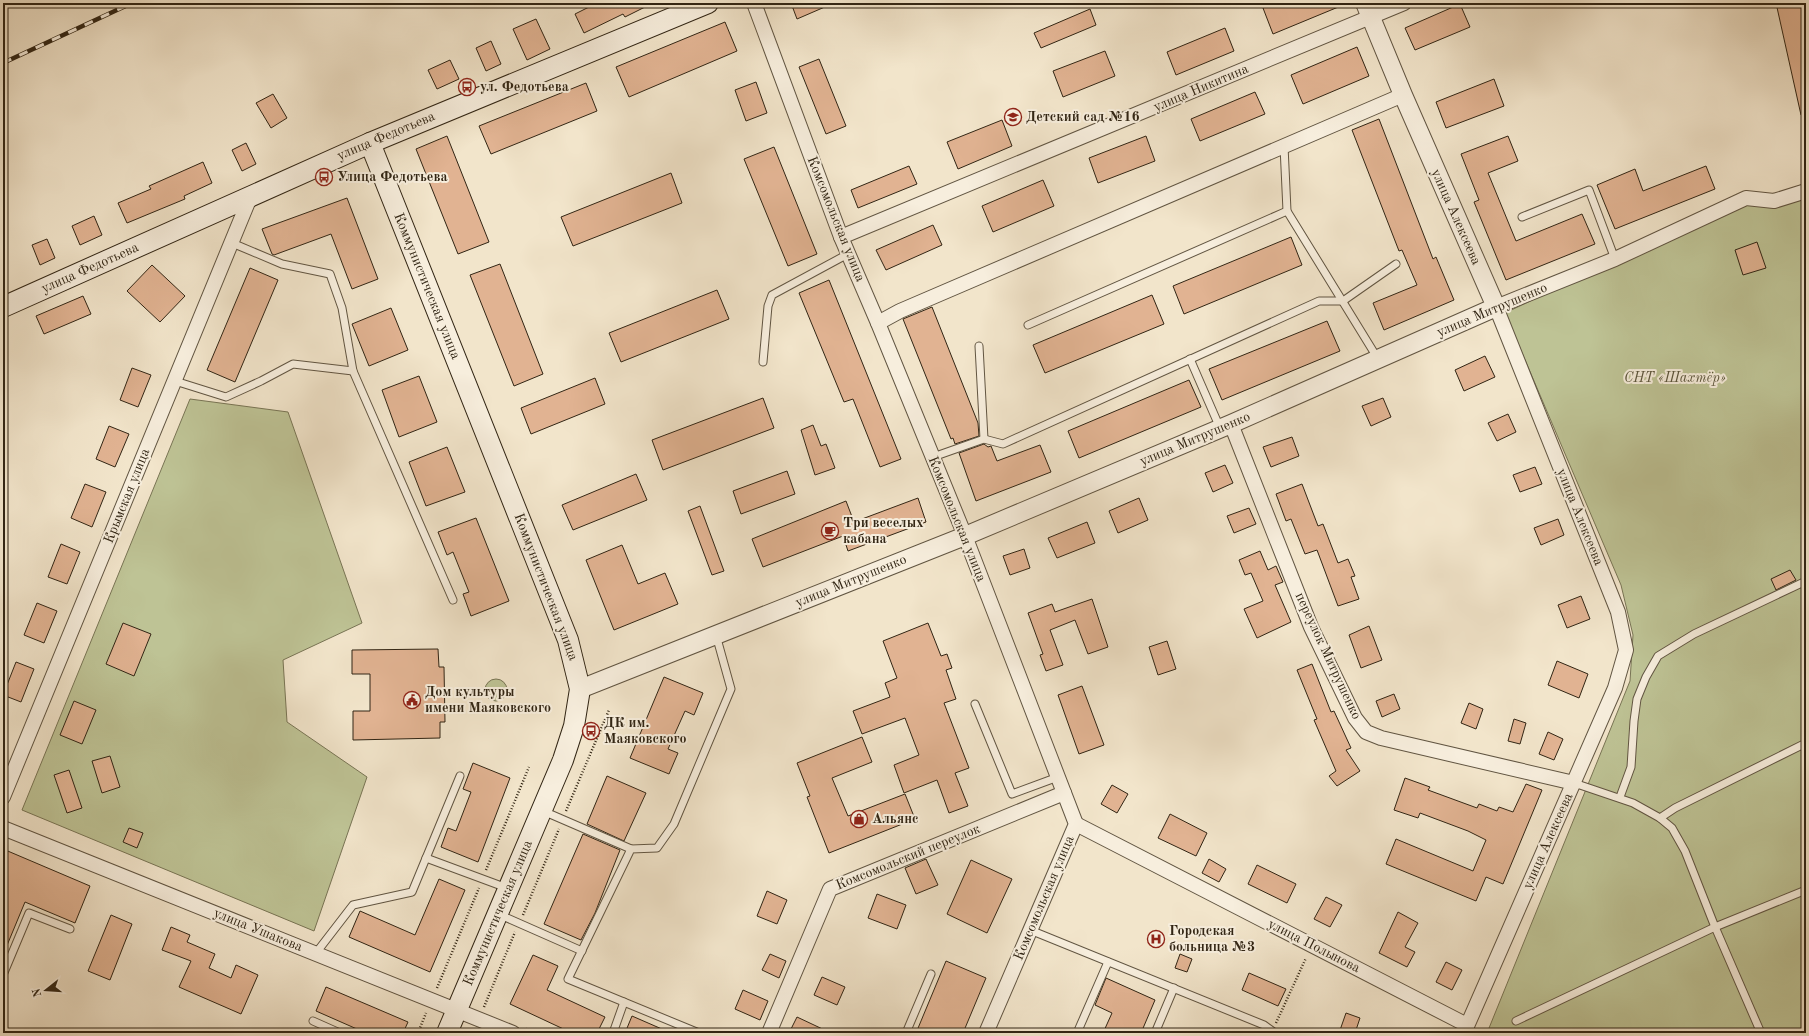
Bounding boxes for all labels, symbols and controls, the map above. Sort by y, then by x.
street label: улица Никитина [1152,62,1251,114]
bus stop icon: ул. Федотьева [457,77,477,97]
place label: ул. Федотьева [480,80,569,94]
school or university icon: Детский сад №16 [1003,107,1023,127]
street label: улица Федотьева [335,109,437,163]
place label: Детский сад №16 [1026,110,1140,124]
street label: Комсомольская улица [804,154,868,284]
bus stop icon: Улица Федотьева [314,167,334,187]
street label: улица Алексеева [1429,167,1483,267]
place label: Улица Федотьева [337,170,448,184]
street label: Коммунистическая улица [391,211,463,361]
street label: улица Федотьева [39,240,141,296]
street label: улица Митрушенко [1435,280,1549,340]
park label: СНТ «Шахтёр» [1624,371,1726,386]
street label: улица Митрушенко [1138,409,1252,469]
street label: Крымская улица [102,446,152,545]
street label: Комсомольская улица [925,454,989,584]
street label: улица Алексеева [1554,466,1606,568]
street label: Коммунистическая улица [511,511,581,663]
place label: Три веселых кабана [843,516,924,546]
cafe icon: Три веселых кабана [820,521,840,541]
street label: улица Митрушенко [793,552,909,610]
street label: переулок Митрушенко [1292,590,1364,722]
place label: Дом культуры имени Маяковского [425,685,551,715]
public building icon: Дом культуры имени Маяковского [402,690,422,710]
place label: ДК им. Маяковского [604,716,687,746]
bus stop icon: ДК им. Маяковского [581,721,601,741]
street label: улица Алексеева [1521,791,1575,891]
shop icon: Альянс [849,809,869,829]
place label: Альянс [872,812,919,826]
street label: Комсомольский переулок [834,822,982,892]
street label: Комсомольская улица [1011,834,1077,962]
street label: Коммунистическая улица [461,838,535,988]
street label: улица Ушакова [212,906,305,954]
street label: улица Полынова [1266,917,1362,975]
place label: Городская больница №3 [1169,924,1255,954]
hospital icon: Городская больница №3 [1146,929,1166,949]
north arrow [26,970,66,1010]
text: N [31,986,44,998]

